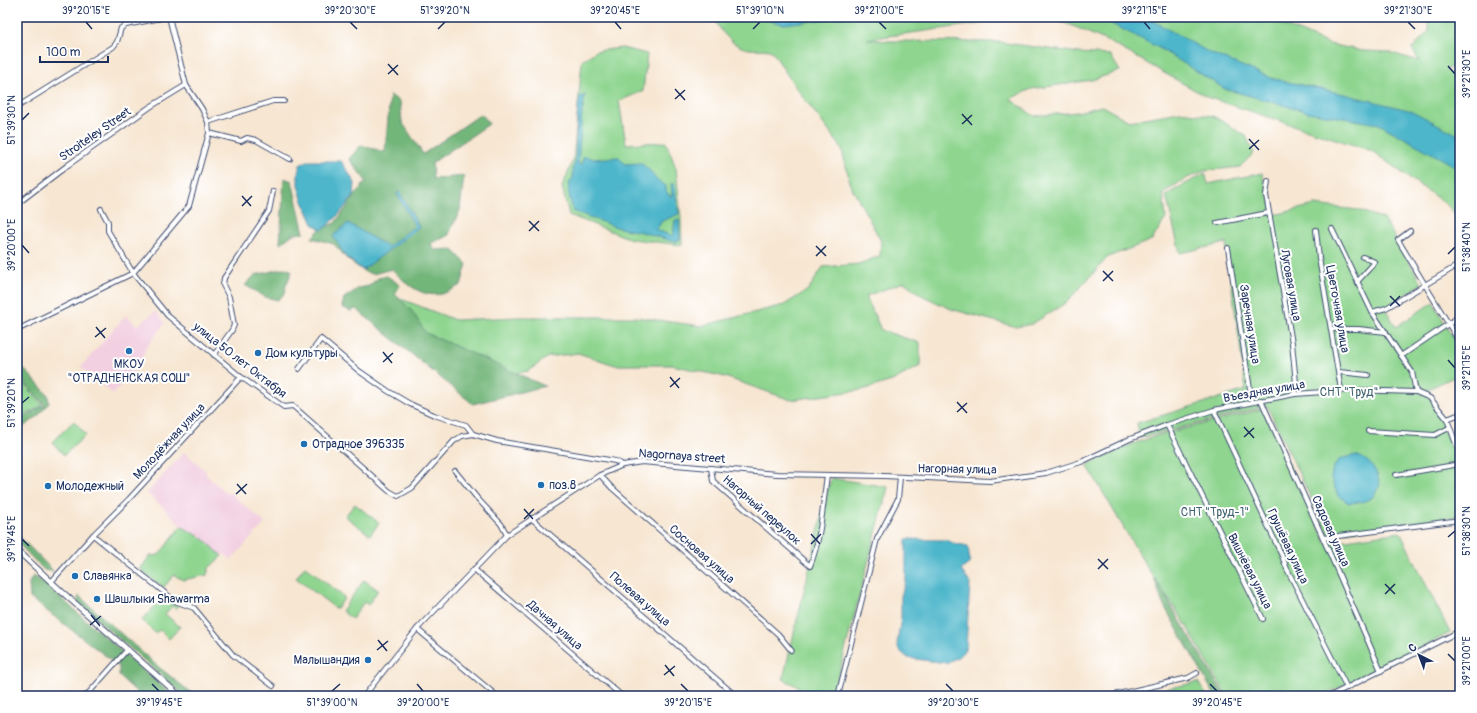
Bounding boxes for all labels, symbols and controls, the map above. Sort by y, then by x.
text: 39°20'15"E [62,5,110,17]
text: 39°20'30"E [324,5,376,17]
text: 51°39'20"N [420,5,470,17]
text: 39°20'45"E [590,5,640,17]
text: 51°39'10"N [736,5,784,17]
text: 39°21'00"E [854,5,904,17]
text: 39°21'15"E [1121,5,1167,17]
text: 39°21'30"E [1384,5,1432,17]
scale bar [40,38,108,64]
text: 100 m [46,45,81,60]
text: 39°21'30"E [1461,50,1473,98]
text: 51°39'30"N [6,95,18,145]
street label: Stroiteley Street [56,104,134,165]
text: 39°20'00"E [6,219,18,271]
text: 51°38'40"N [1461,222,1473,272]
street label: Луговая улица [1277,247,1304,322]
street label: Цветочная улица [1322,264,1353,354]
street label: Заречная улица [1236,283,1263,365]
street label: улица 50 лет Октября [189,319,290,402]
text: 39°21'15"E [1461,345,1473,391]
marker: МКОУ "ОТРАДНЕНСКАЯ СОШ" [124,346,134,356]
place label: Дом культуры [265,346,338,361]
marker: Дом культуры [253,348,263,358]
place label: МКОУ "ОТРАДНЕНСКАЯ СОШ" [68,357,190,386]
street label: Въездная улица [1222,377,1307,406]
text: 51°39'20"N [6,378,18,428]
park label: СНТ "Труд" [1320,385,1378,400]
street label: Молодёжная улица [130,400,209,483]
place label: Отрадное 396335 [312,437,405,452]
marker: Отрадное 396335 [299,439,309,449]
street label: Nagornaya street [638,446,726,467]
street label: Нагорная улица [917,461,997,478]
street label: Нагорный переулок [719,472,804,549]
place label: поз.8 [549,478,576,493]
place label: Молодежный [56,479,124,494]
marker: поз.8 [536,480,546,490]
marker: Молодежный [43,481,53,491]
street label: Садовая улица [1308,493,1353,569]
park label: СНТ "Труд-1" [1181,505,1249,520]
street label: Грушёвая улица [1264,506,1312,587]
text: 51°38'30"N [1461,506,1473,556]
text: 39°19'45"E [6,516,18,562]
street label: Сосновая улица [666,522,738,587]
street label: Вишнёвая улица [1224,531,1275,612]
place label: Славянка [83,569,132,584]
street label: Полевая улица [606,569,673,630]
marker: Славянка [70,571,80,581]
place label: Шашлыки Shawarma [105,592,210,607]
marker: Шашлыки Shawarma [92,594,102,604]
street label: Дачная улица [523,597,586,654]
north arrow [1399,635,1439,675]
text: 39°21'00"E [1461,636,1473,686]
text: С [1406,641,1420,655]
place label: Малышандия [294,653,360,668]
marker: Малышандия [363,655,373,665]
text: 39°19'45"E [136,697,182,709]
text: 51°39'00"N [307,697,358,709]
text: 39°20'00"E [397,697,449,709]
text: 39°20'15"E [664,697,712,709]
text: 39°20'30"E [927,697,979,709]
text: 39°20'45"E [1192,697,1242,709]

